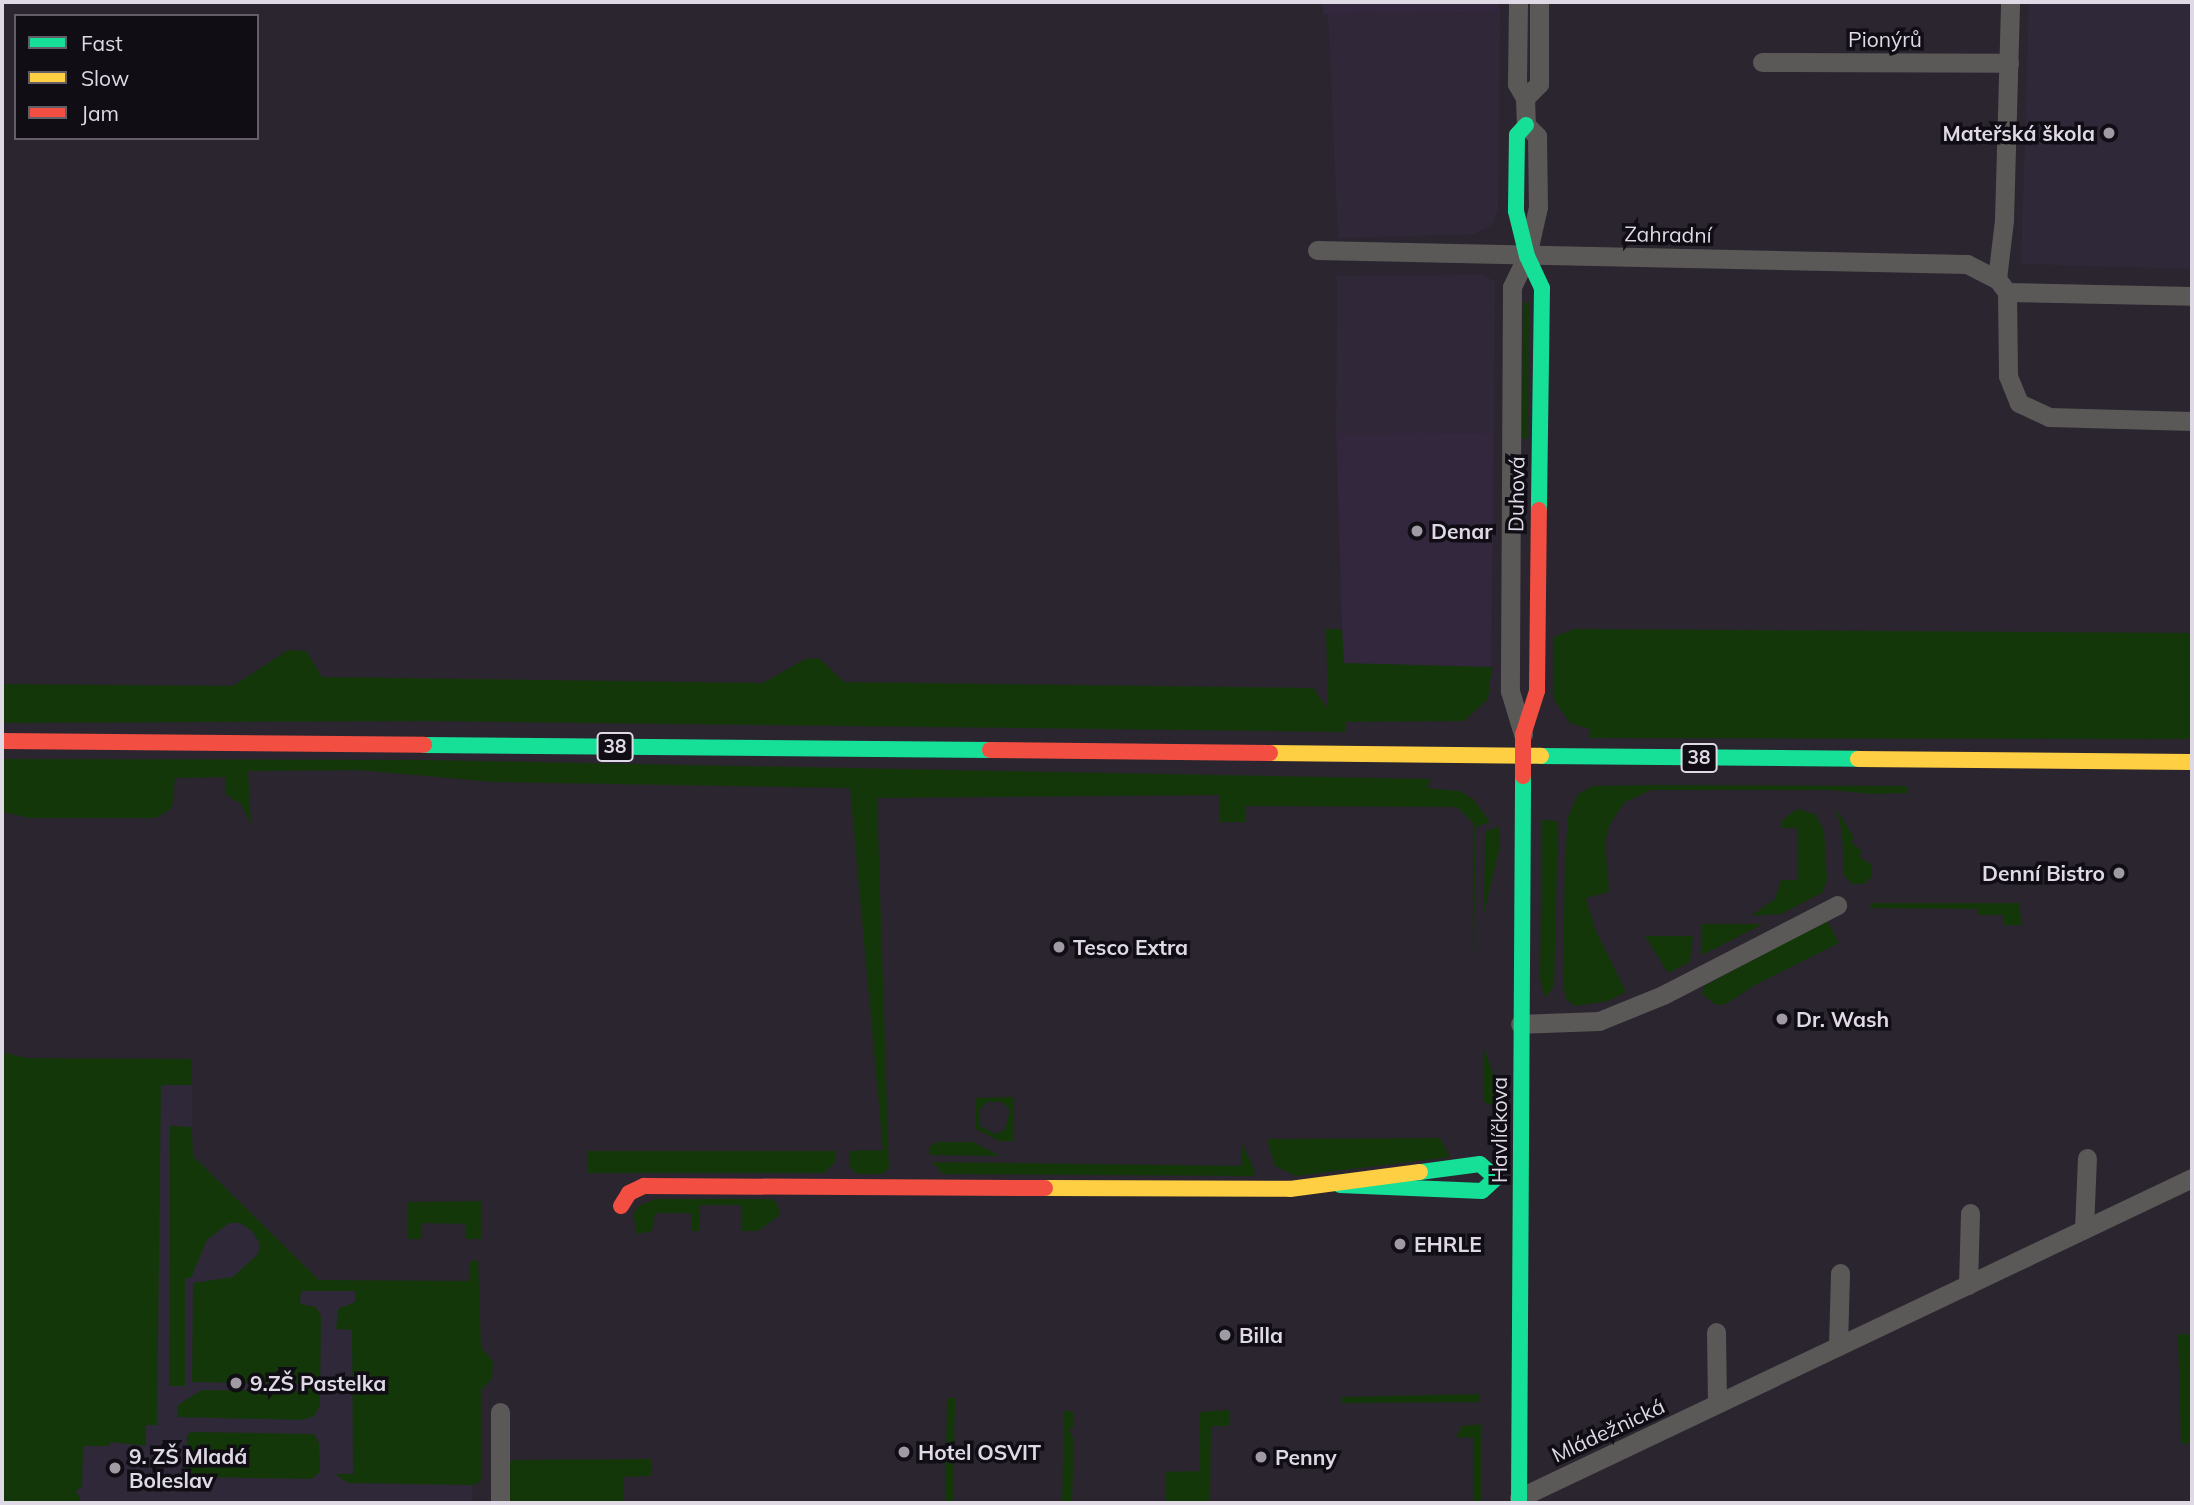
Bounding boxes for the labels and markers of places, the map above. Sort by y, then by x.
place label: Mateřská škola [1942,120,2095,146]
marker: Mateřská škola [2101,125,2117,141]
place label: Denar [1431,518,1492,544]
marker: Denar [1409,523,1425,539]
place label: Denní Bistro [1982,860,2105,886]
marker: Denní Bistro [2111,865,2127,881]
place label: Tesco Extra [1073,934,1188,960]
marker: Tesco Extra [1051,939,1067,955]
place label: Dr. Wash [1796,1006,1889,1032]
marker: Dr. Wash [1774,1011,1790,1027]
place label: EHRLE [1414,1231,1482,1257]
marker: EHRLE [1392,1236,1408,1252]
place label: Billa [1239,1322,1283,1348]
marker: Billa [1217,1327,1233,1343]
place label: 9.ZŠ Pastelka [250,1370,386,1396]
marker: 9.ZŠ Pastelka [228,1375,244,1391]
place label: Hotel OSVIT [918,1439,1041,1465]
place label: 9. ZŠ Mladá Boleslav [129,1443,247,1493]
marker: Hotel OSVIT [896,1444,912,1460]
place label: Penny [1275,1444,1337,1470]
marker: Penny [1253,1449,1269,1465]
marker: 9. ZŠ Mladá Boleslav [107,1460,123,1476]

